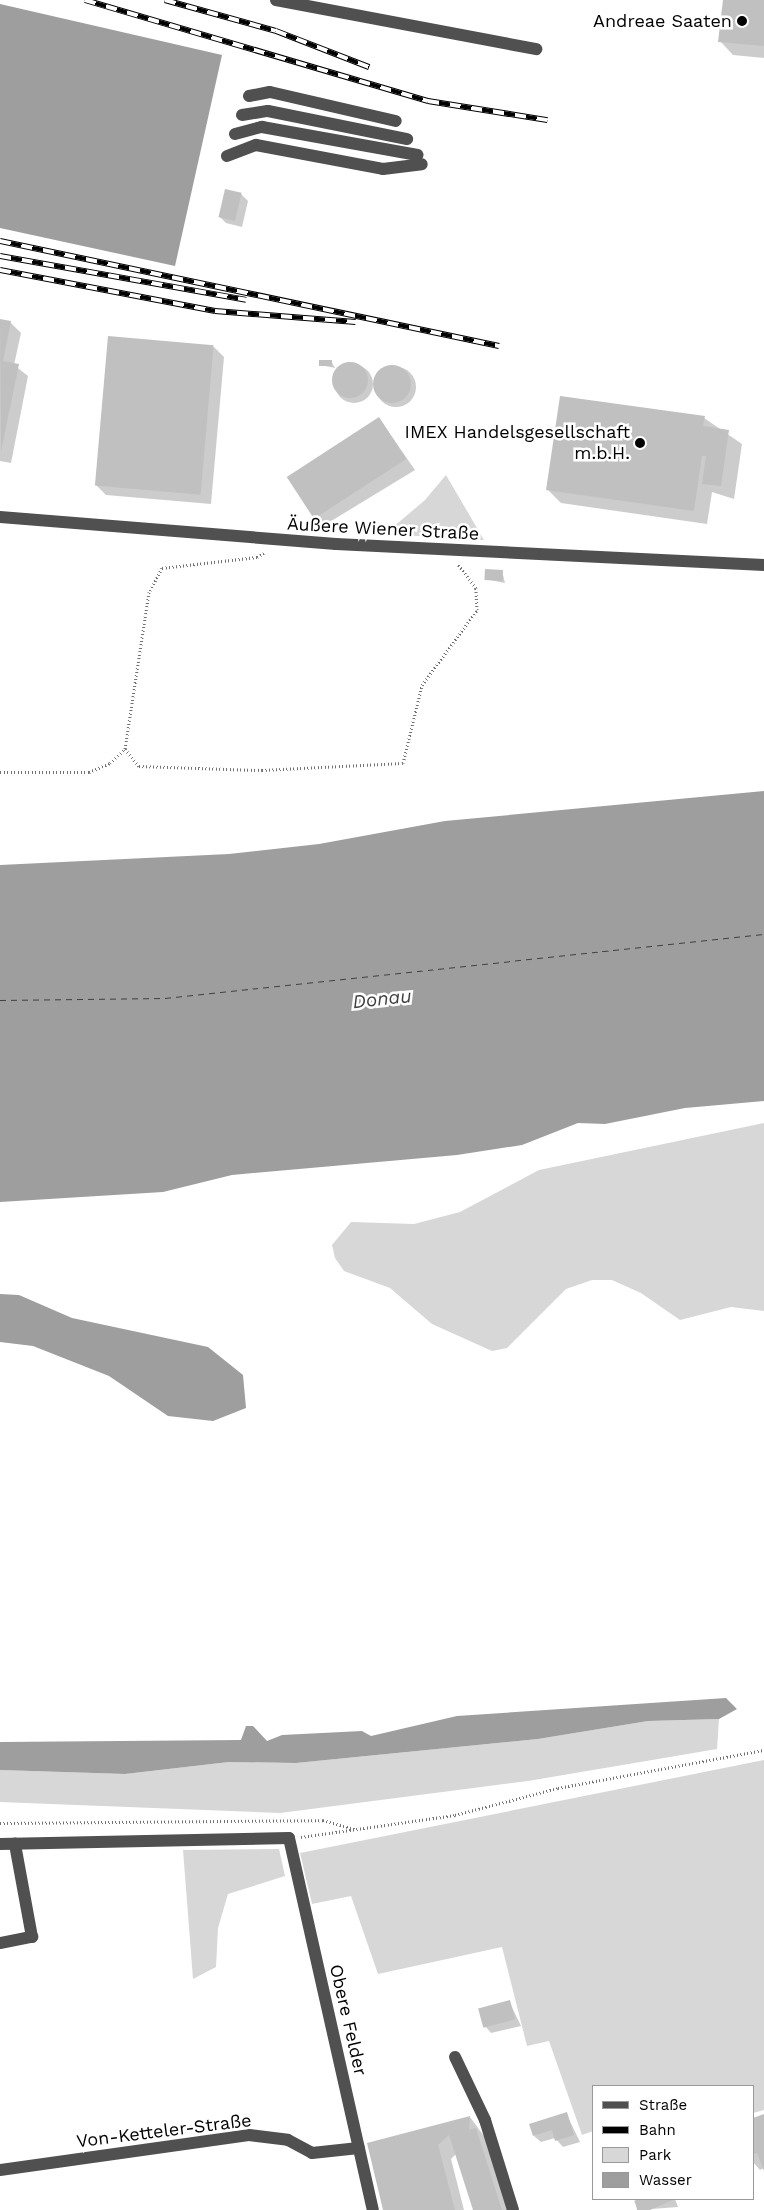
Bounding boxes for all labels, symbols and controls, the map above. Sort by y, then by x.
place label: Andreae Saaten [593,10,732,32]
marker: Andreae Saaten [736,15,748,27]
place label: IMEX Handelsgesellschaft m.b.H. [404,422,630,464]
marker: IMEX Handelsgesellschaft m.b.H. [634,437,646,449]
street label: Äußere Wiener Straße [286,513,480,545]
water label: Donau [351,985,413,1013]
street label: Obere Felder [325,1962,371,2078]
legend [592,2085,754,2200]
text: Straße [639,2096,687,2114]
street label: Von-Ketteler-Straße [75,2110,253,2152]
text: Bahn [639,2121,676,2139]
text: Park [639,2146,671,2164]
text: Wasser [639,2171,692,2189]

